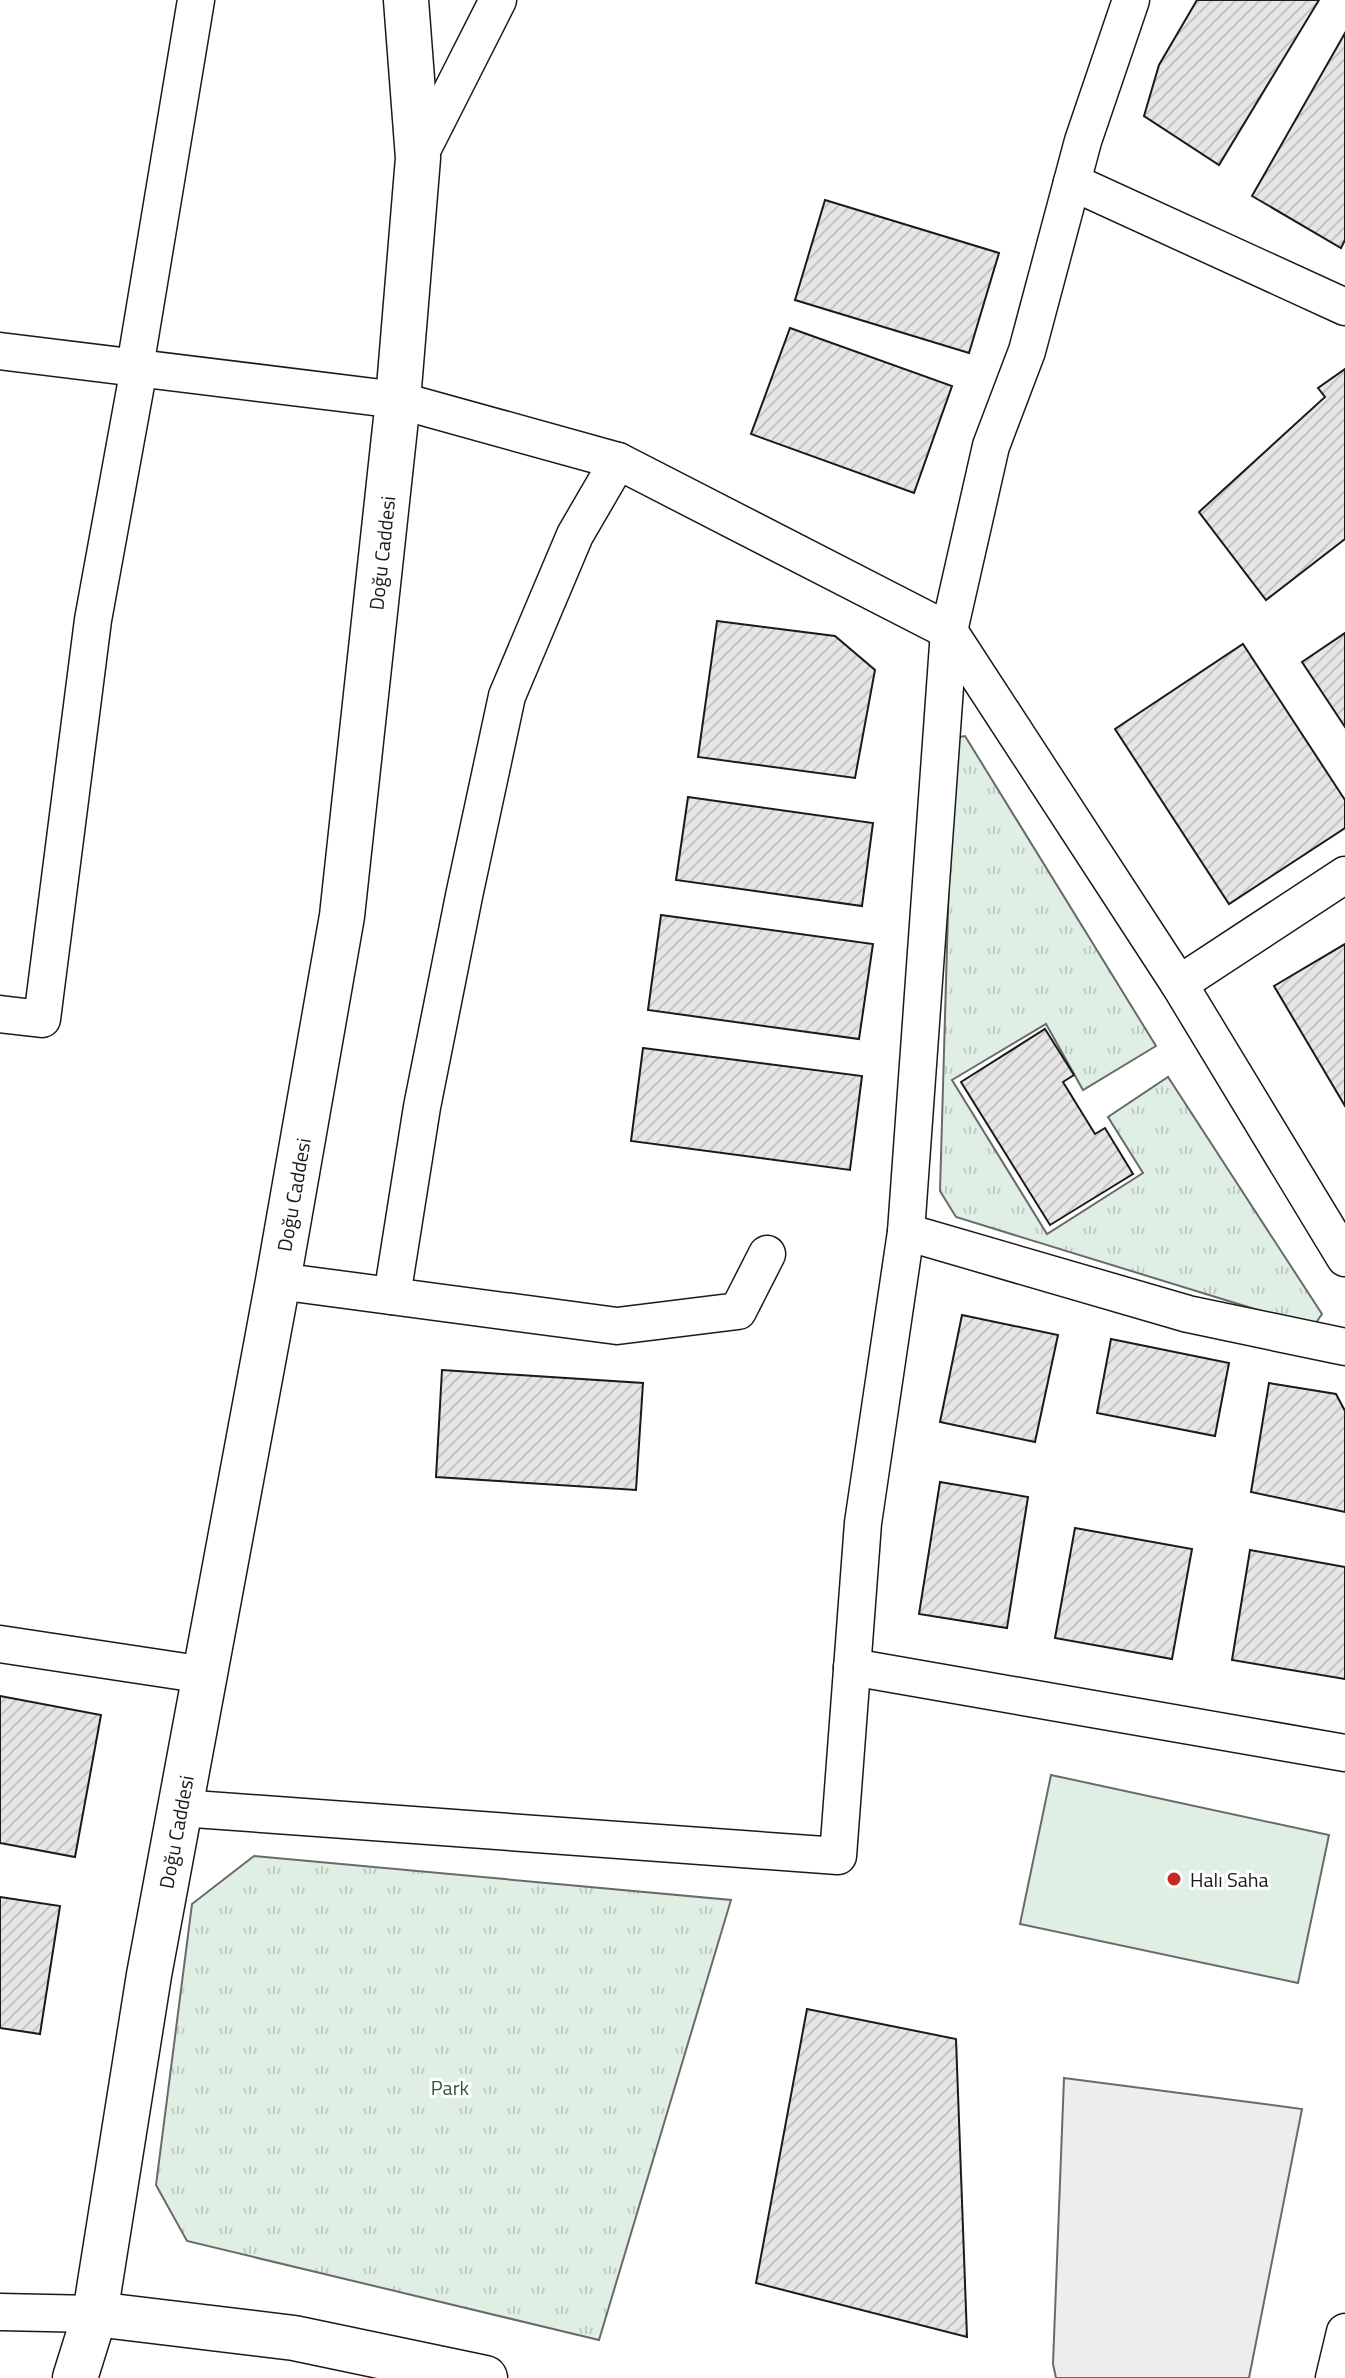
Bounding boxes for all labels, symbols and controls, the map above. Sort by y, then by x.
street label: Doğu Caddesi [360,494,403,612]
street label: Doğu Caddesi [268,1135,318,1254]
street label: Doğu Caddesi [150,1773,201,1891]
place label: Halı Saha [1190,1864,1269,1895]
marker: Halı Saha [1165,1870,1183,1888]
park label: Park [431,2072,470,2103]

